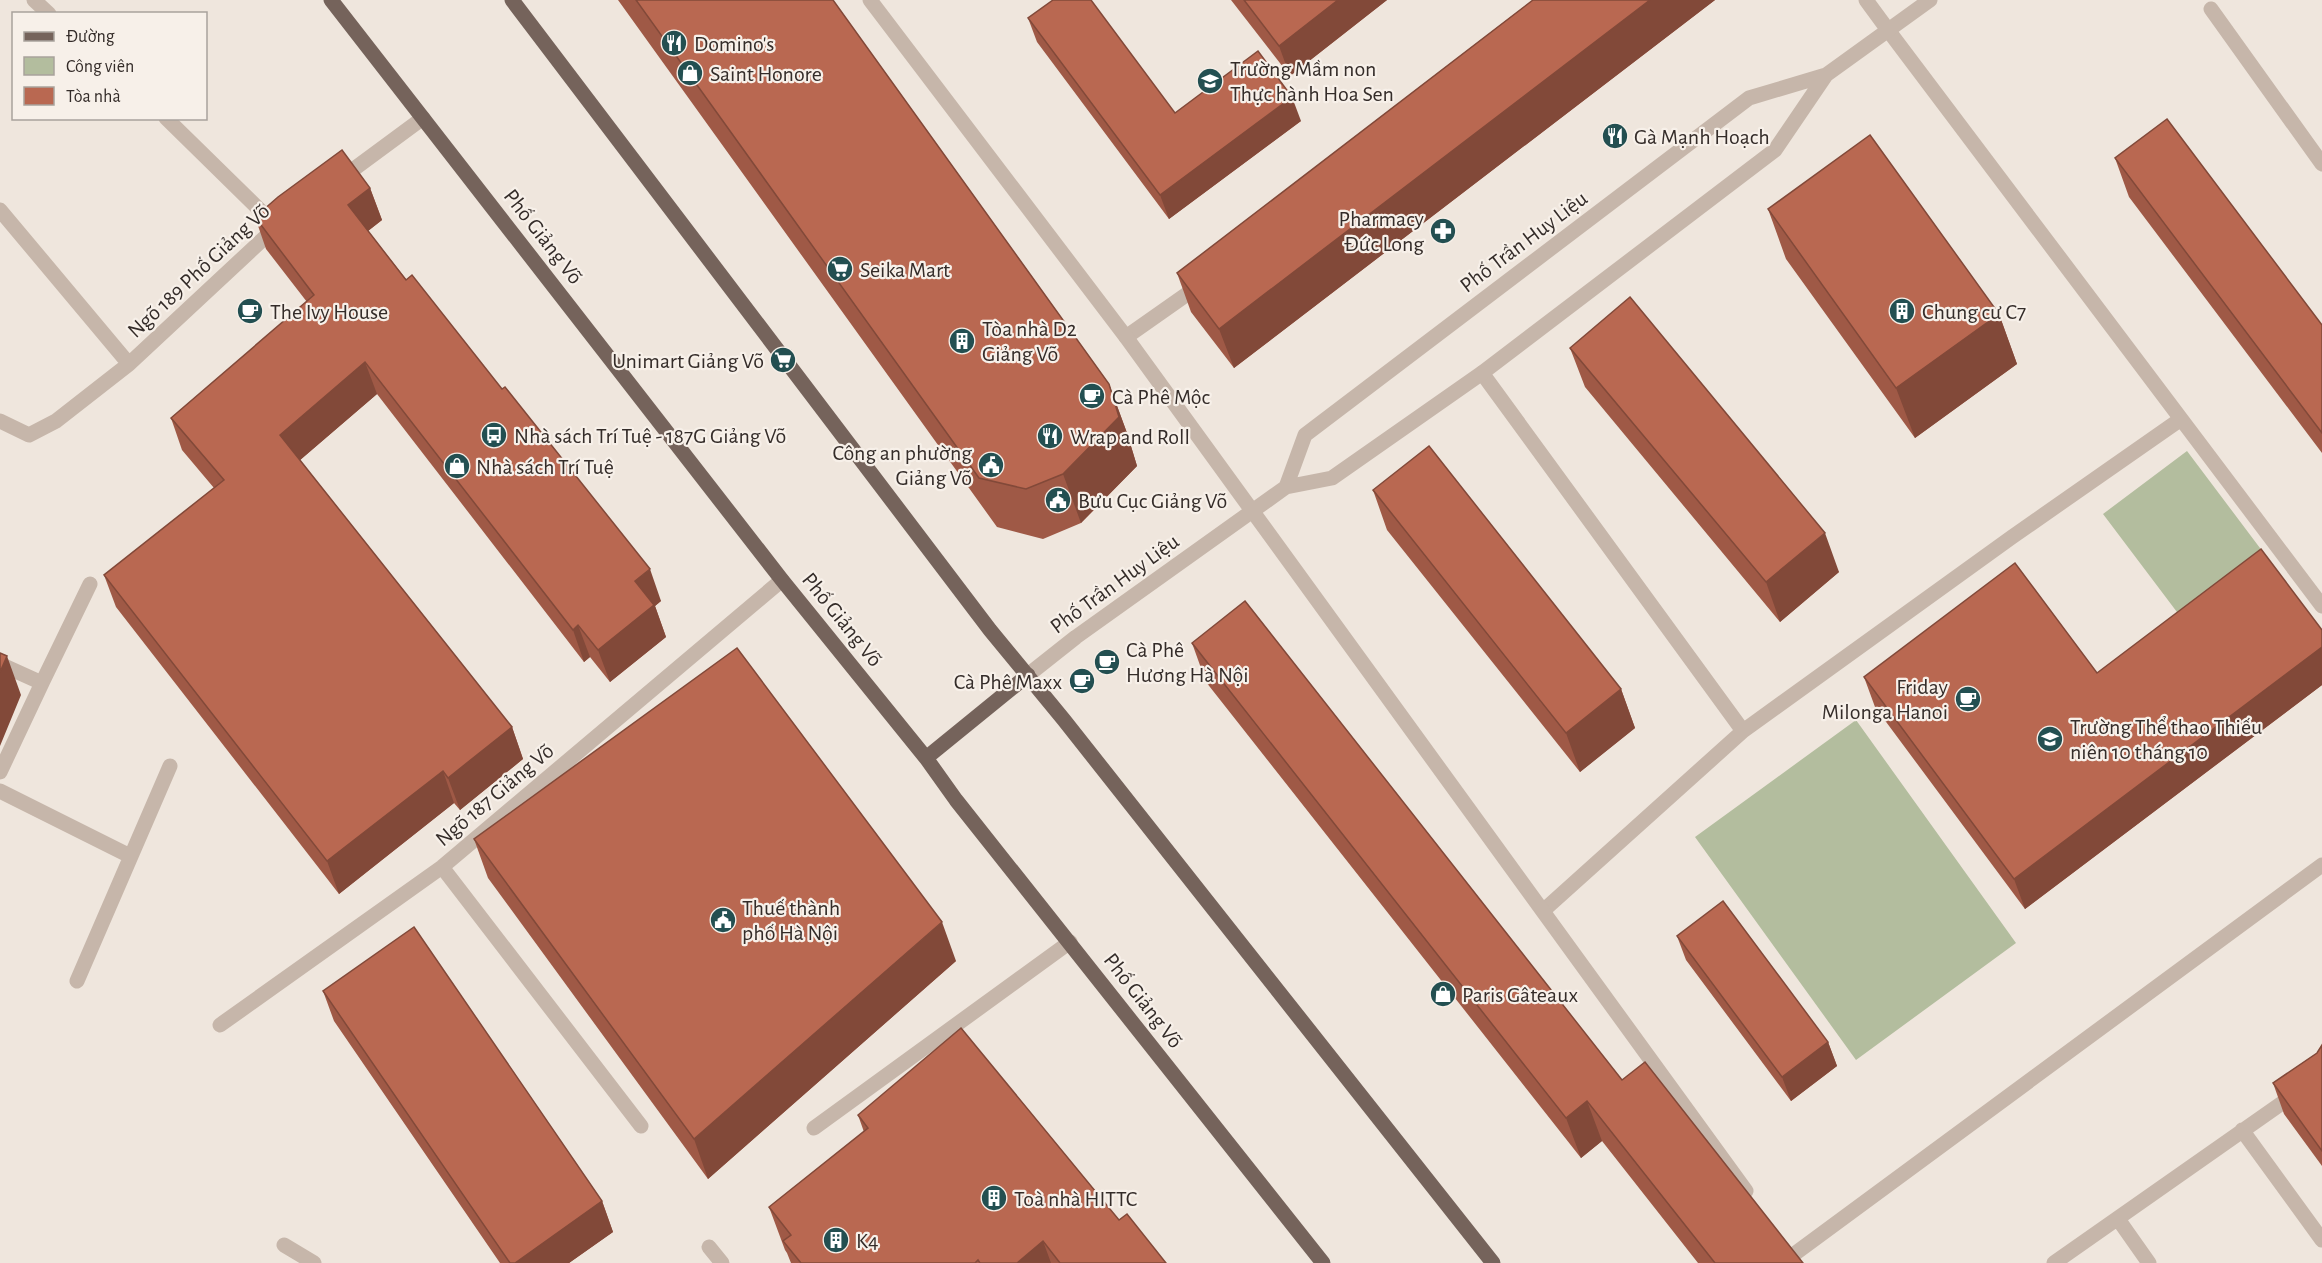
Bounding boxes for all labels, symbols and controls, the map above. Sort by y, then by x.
legend [12,12,207,120]
text: Đường [66,28,115,46]
restaurant icon: Domino's [659,28,689,58]
place label: Domino's [694,33,774,55]
text: Công viên [66,58,134,76]
shop icon: Saint Honore [675,58,705,88]
place label: Trường Mầm non Thực hành Hoa Sen [1230,58,1394,105]
place label: Saint Honore [710,63,822,85]
school or university icon: Trường Mầm non Thực hành Hoa Sen [1195,66,1225,96]
text: Tòa nhà [66,88,121,106]
restaurant icon: Gà Mạnh Hoạch [1600,121,1630,151]
place label: Gà Mạnh Hoạch [1634,126,1770,148]
street label: Phố Giảng Võ [500,185,587,288]
street label: Phố Trần Huy Liệu [1456,187,1591,297]
street label: Ngõ 189 Phố Giảng Võ [123,199,274,342]
place label: Pharmacy Đức Long [1338,208,1425,255]
pharmacy icon: Pharmacy Đức Long [1428,216,1458,246]
supermarket icon: Seika Mart [825,254,855,284]
place label: Seika Mart [860,259,950,281]
cafe icon: The Ivy House [235,296,265,326]
building icon: Chung cư C7 [1887,296,1917,326]
place label: The Ivy House [270,301,388,323]
place label: Chung cư C7 [1922,301,2026,323]
place label: Tòa nhà D2 Giảng Võ [982,318,1077,365]
building icon: Tòa nhà D2 Giảng Võ [947,326,977,356]
supermarket icon: Unimart Giảng Võ [768,345,798,375]
place label: Unimart Giảng Võ [612,350,764,372]
cafe icon: Cà Phê Mộc [1077,381,1107,411]
place label: Cà Phê Mộc [1112,386,1211,408]
bus stop icon: Nhà sách Trí Tuệ - 187G Giảng Võ [479,420,509,450]
restaurant icon: Wrap and Roll [1035,421,1065,451]
place label: Nhà sách Trí Tuệ - 187G Giảng Võ [514,425,786,447]
place label: Wrap and Roll [1070,426,1190,448]
place label: Công an phường Giảng Võ [832,442,972,489]
public building icon: Công an phường Giảng Võ [976,450,1006,480]
shop icon: Nhà sách Trí Tuệ [442,451,472,481]
place label: Nhà sách Trí Tuệ [476,456,614,478]
public building icon: Bưu Cục Giảng Võ [1043,485,1073,515]
place label: Bưu Cục Giảng Võ [1078,490,1227,512]
street label: Phố Trần Huy Liệu [1046,530,1183,638]
street label: Phố Giảng Võ [798,569,887,671]
place label: Cà Phê Hương Hà Nội [1126,639,1249,686]
cafe icon: Cà Phê Hương Hà Nội [1092,647,1122,677]
cafe icon: Cà Phê Maxx [1067,666,1097,696]
place label: Cà Phê Maxx [954,671,1062,693]
place label: Friday Milonga Hanoi [1822,676,1949,723]
cafe icon: Friday Milonga Hanoi [1953,684,1983,714]
place label: Trường Thể thao Thiếu niên 10 tháng 10 [2070,716,2262,763]
school or university icon: Trường Thể thao Thiếu niên 10 tháng 10 [2035,724,2065,754]
street label: Ngõ 187 Giảng Võ [431,739,558,850]
place label: Thuế thành phố Hà Nội [742,897,840,944]
public building icon: Thuế thành phố Hà Nội [708,905,738,935]
street label: Phố Giảng Võ [1100,949,1187,1052]
shop icon: Paris Gâteaux [1428,979,1458,1009]
place label: Paris Gâteaux [1462,984,1578,1006]
building icon: Toà nhà HITTC [979,1183,1009,1213]
place label: Toà nhà HITTC [1014,1188,1137,1210]
building icon: K4 [821,1225,851,1255]
place label: K4 [856,1230,879,1252]

